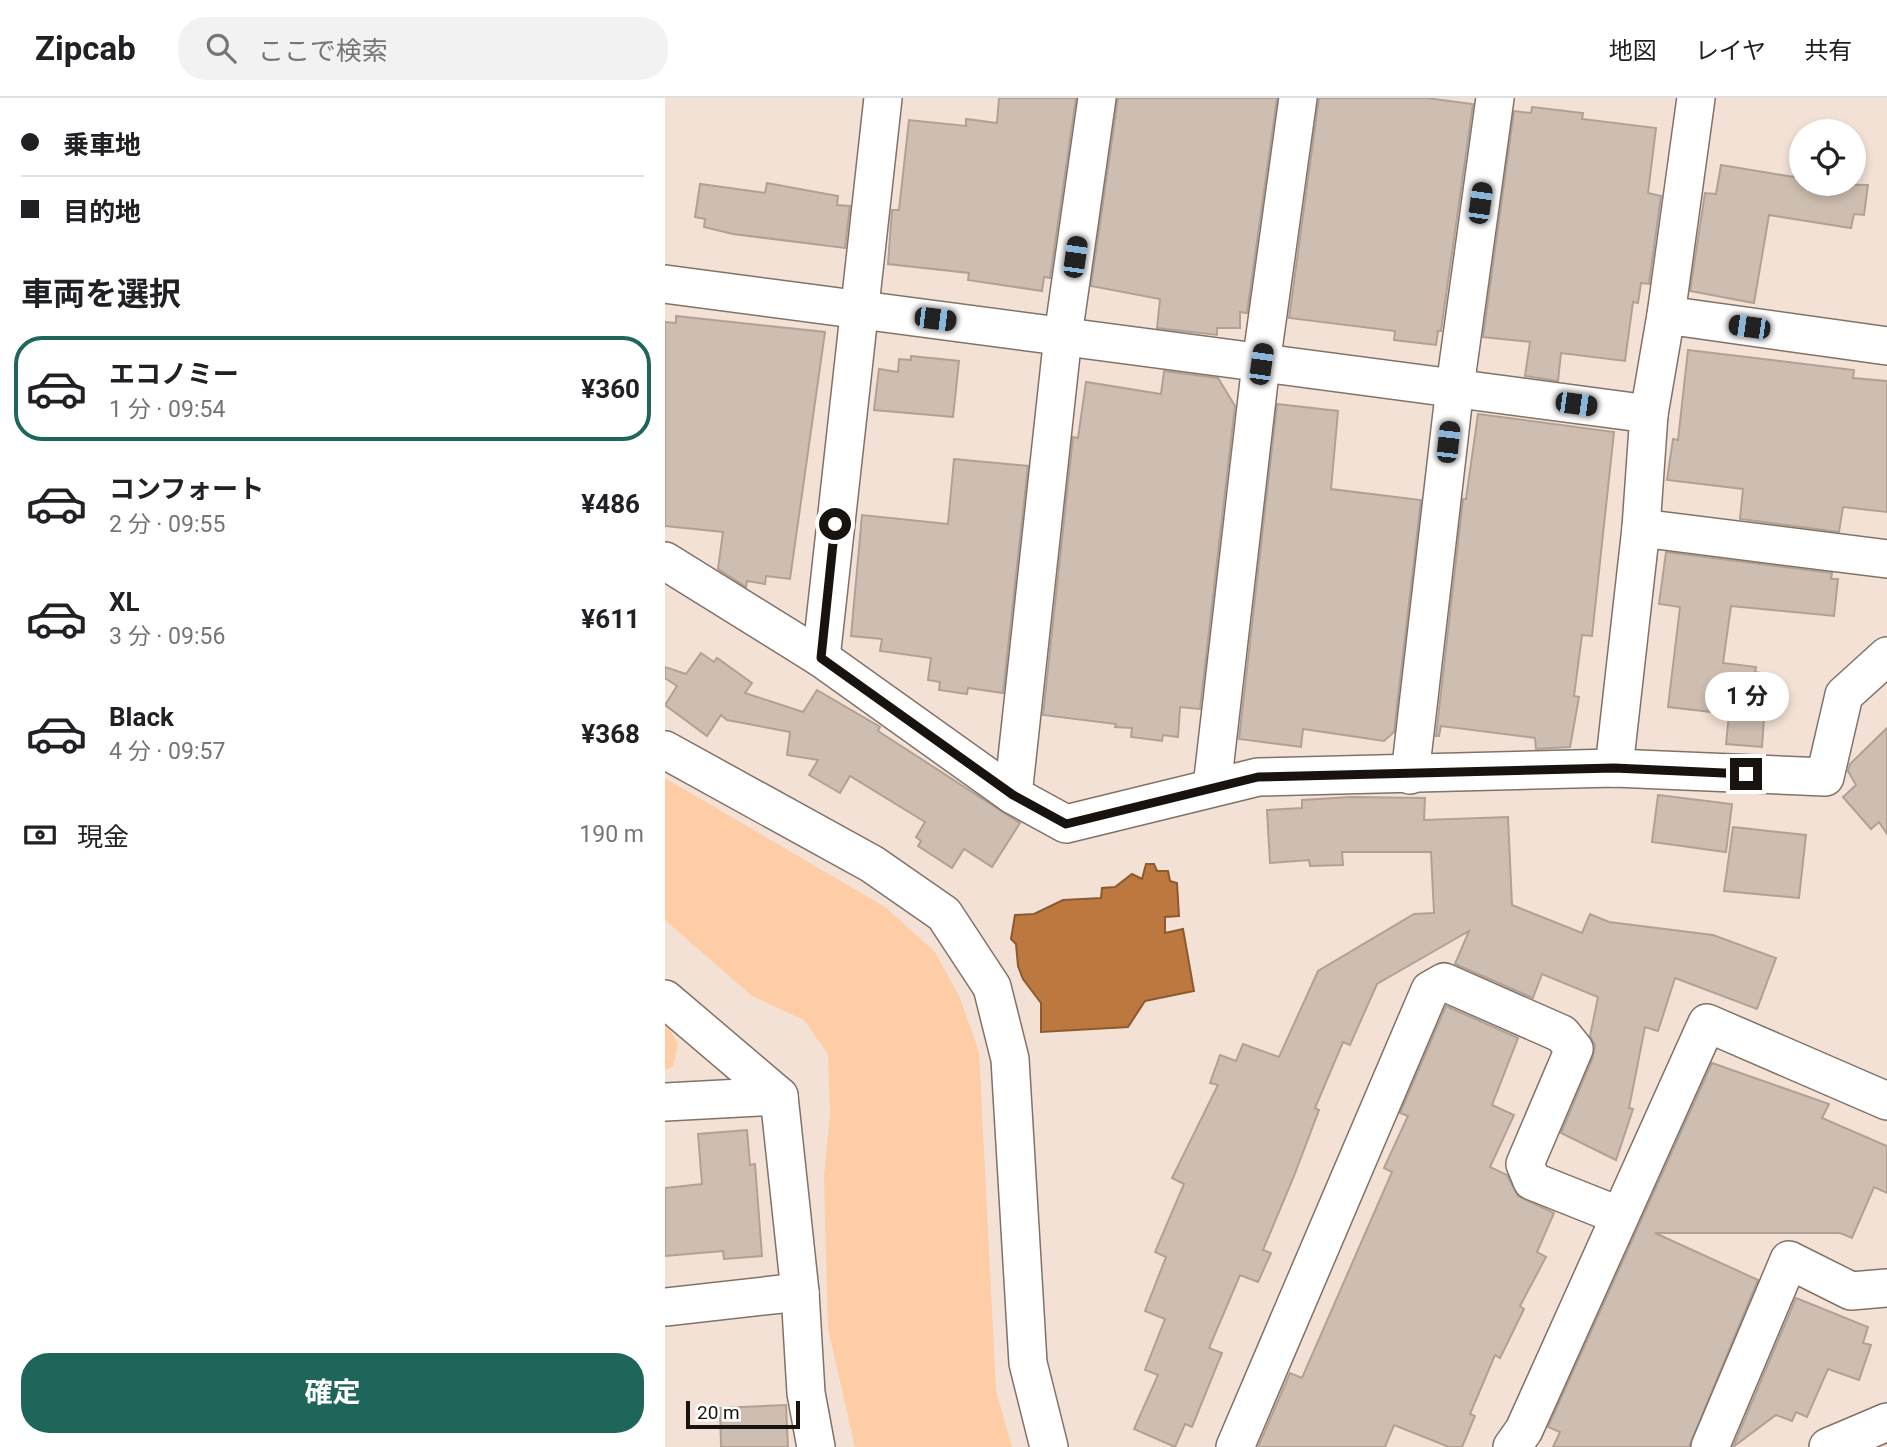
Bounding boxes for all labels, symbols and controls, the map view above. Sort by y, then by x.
search box [178,17,668,80]
text: Zipcab [35,29,136,68]
icon: search [202,29,240,67]
text: ここで検索 [258,36,388,66]
text: 地図 [1609,37,1657,65]
text: レイヤ [1695,37,1766,65]
text: 共有 [1804,37,1852,65]
map controls [1789,119,1866,196]
button: locate [1789,119,1866,196]
text: 乗車地 [63,130,141,160]
car [1467,181,1494,225]
text: 目的地 [63,197,141,227]
car [1062,235,1089,279]
text: 車両を選択 [21,275,181,313]
car [913,306,958,332]
car [1727,314,1772,340]
car [1248,342,1275,386]
icon: car [25,357,88,420]
text: エコノミー [109,359,239,389]
text: ¥360 [581,374,640,404]
car [1554,391,1599,417]
text: 1 分 · 09:54 [109,396,225,423]
car [1436,420,1461,464]
icon: car [25,472,88,535]
text: コンフォート [109,474,264,504]
text: ¥486 [581,489,640,519]
route start [819,508,851,540]
text: 2 分 · 09:55 [109,511,225,538]
icon: car [25,587,88,650]
text: XL [109,587,140,617]
text: ¥611 [581,604,640,634]
text: 3 分 · 09:56 [109,623,225,650]
callout: 1 分 [1704,672,1788,722]
text: 1 分 [1726,683,1768,710]
icon: car [25,702,88,765]
text: Black [109,702,174,732]
text: ¥368 [581,719,640,749]
text: 4 分 · 09:57 [109,738,225,765]
route end [1730,758,1762,790]
icon: cash [21,816,59,854]
text: 190 m [579,821,644,848]
text: 現金 [77,822,129,852]
button: 確定 [21,1353,644,1433]
scale bar [686,1398,800,1430]
text: 20 m [697,1401,740,1424]

